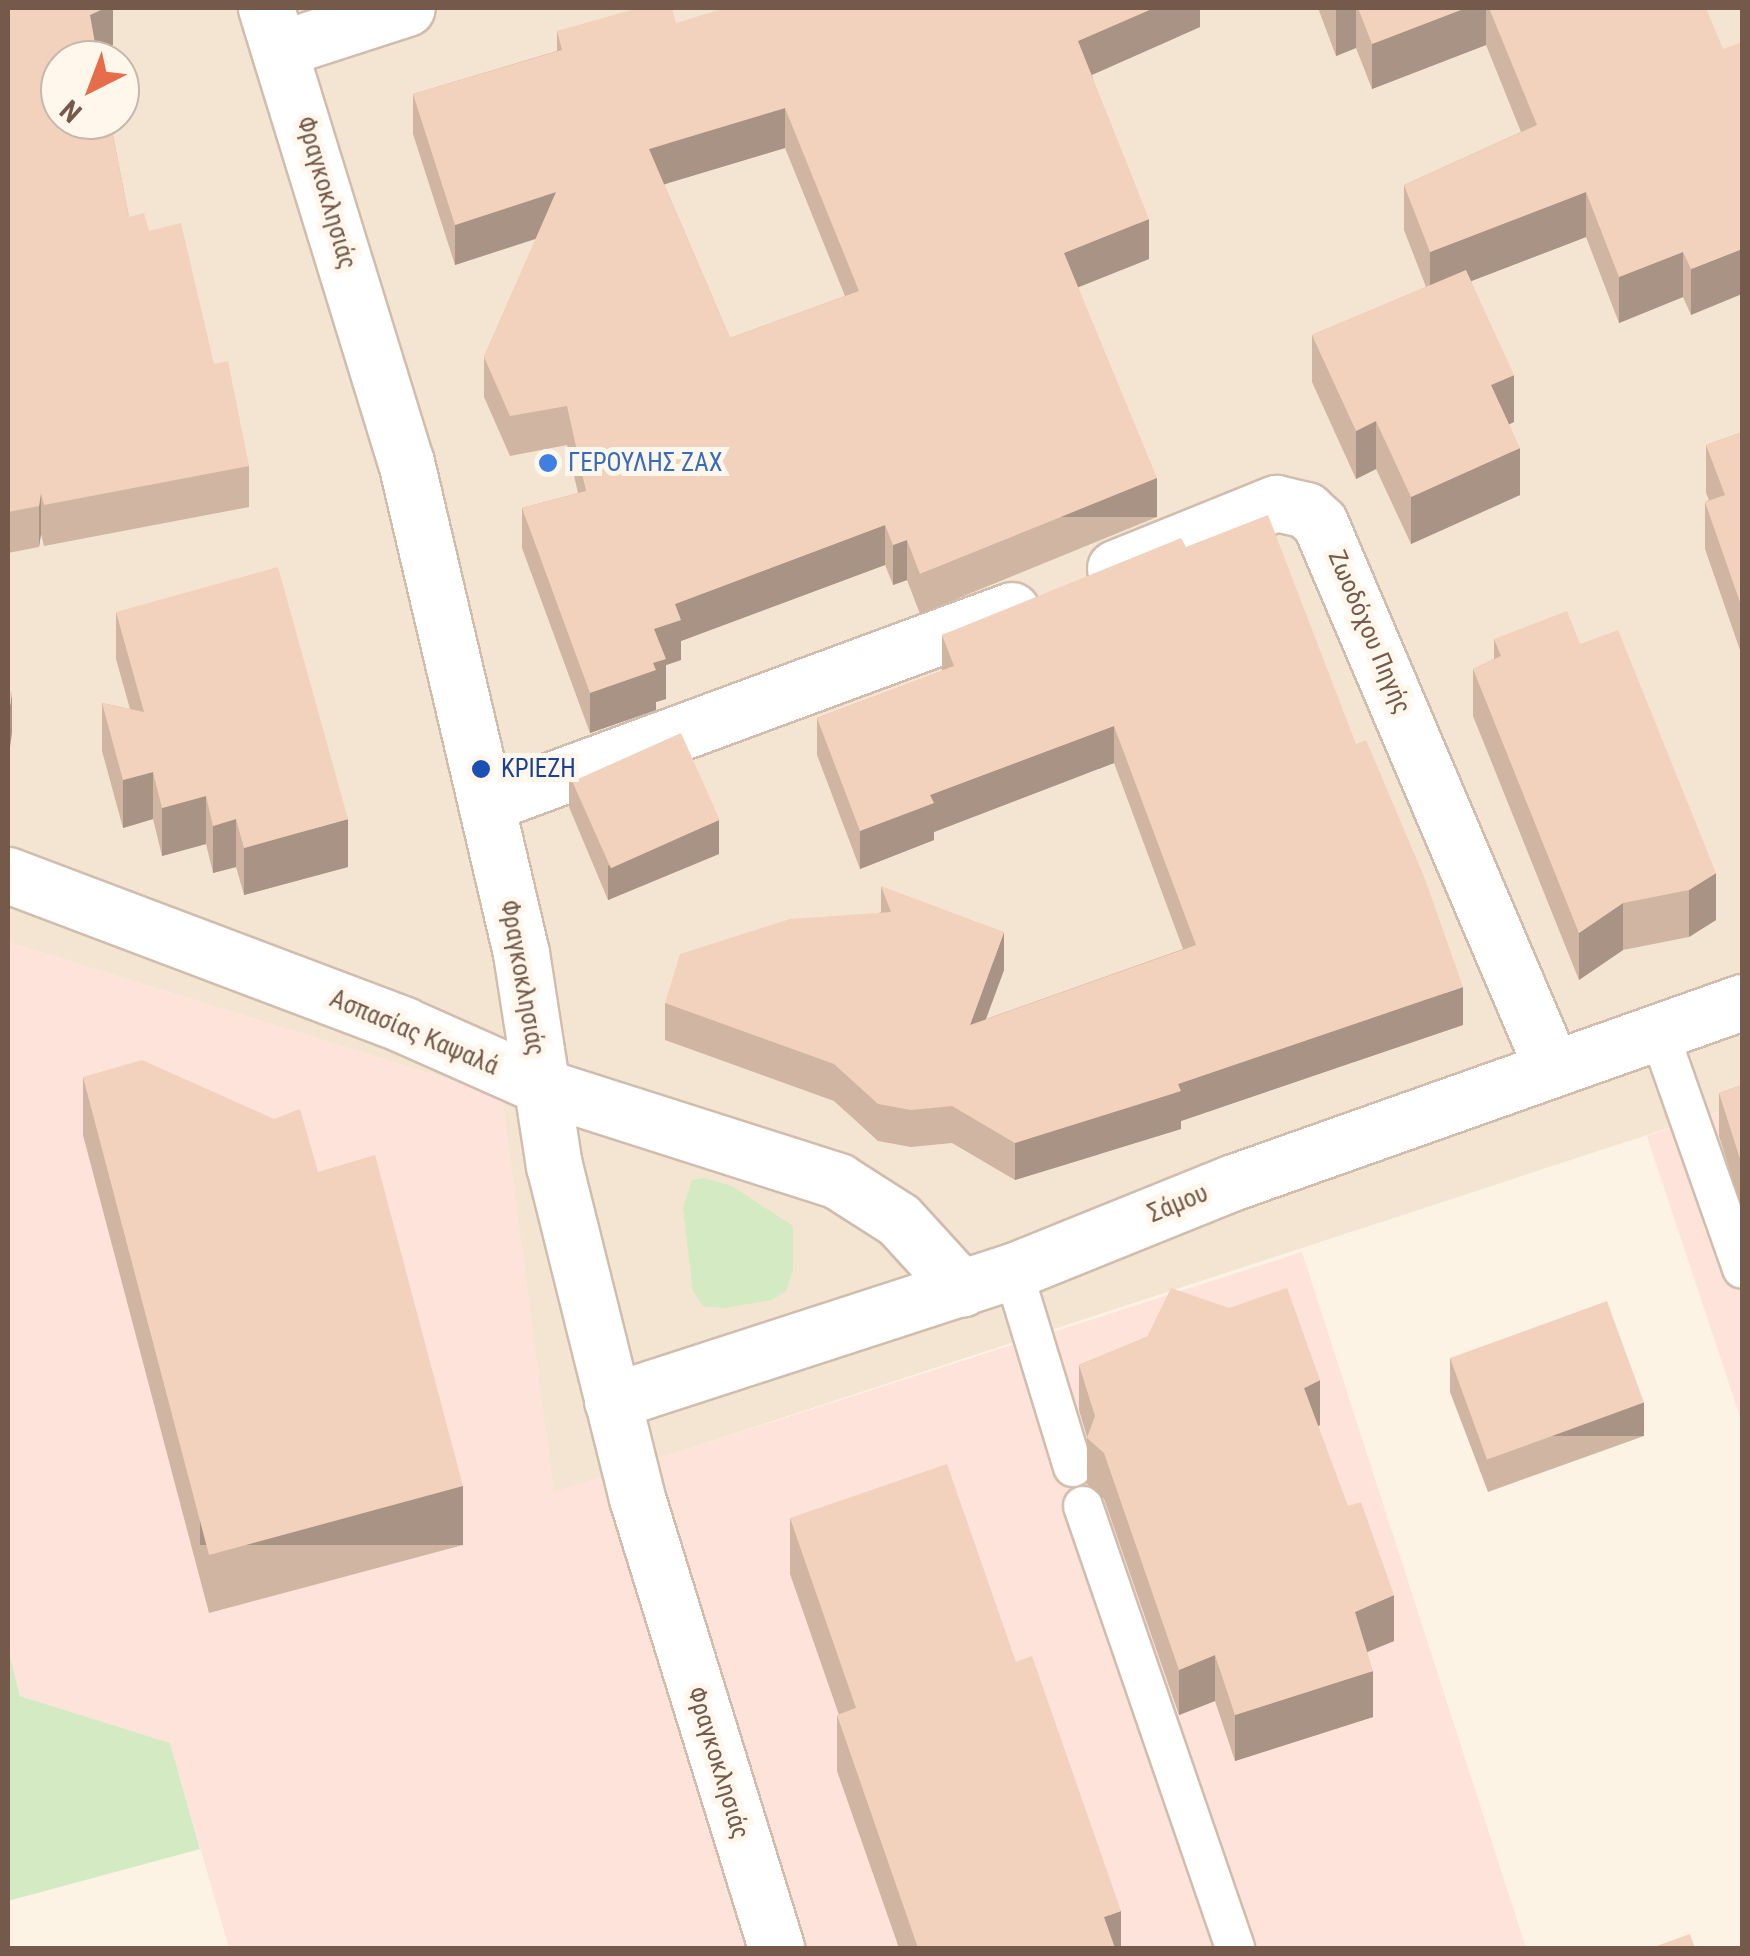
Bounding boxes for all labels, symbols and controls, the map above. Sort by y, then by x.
north arrow [40,40,140,140]
text: N [54,93,88,129]
street label: Φραγκοκλησιάς [290,113,362,273]
place label: ΓΕΡΟΥΛΗΣ ΖΑΧ [568,448,723,478]
marker: ΓΕΡΟΥΛΗΣ ΖΑΧ [537,452,559,474]
street label: Ζωοδόχου Πηγής [1321,546,1417,718]
place label: ΚΡΙΕΖΗ [501,754,576,784]
marker: ΚΡΙΕΖΗ [470,758,492,780]
street label: Φραγκοκλησιάς [494,898,550,1058]
street label: Ασπασίας Καψαλά [325,984,503,1082]
street label: Σάμου [1144,1178,1212,1230]
street label: Φραγκοκλησιάς [681,1683,755,1843]

